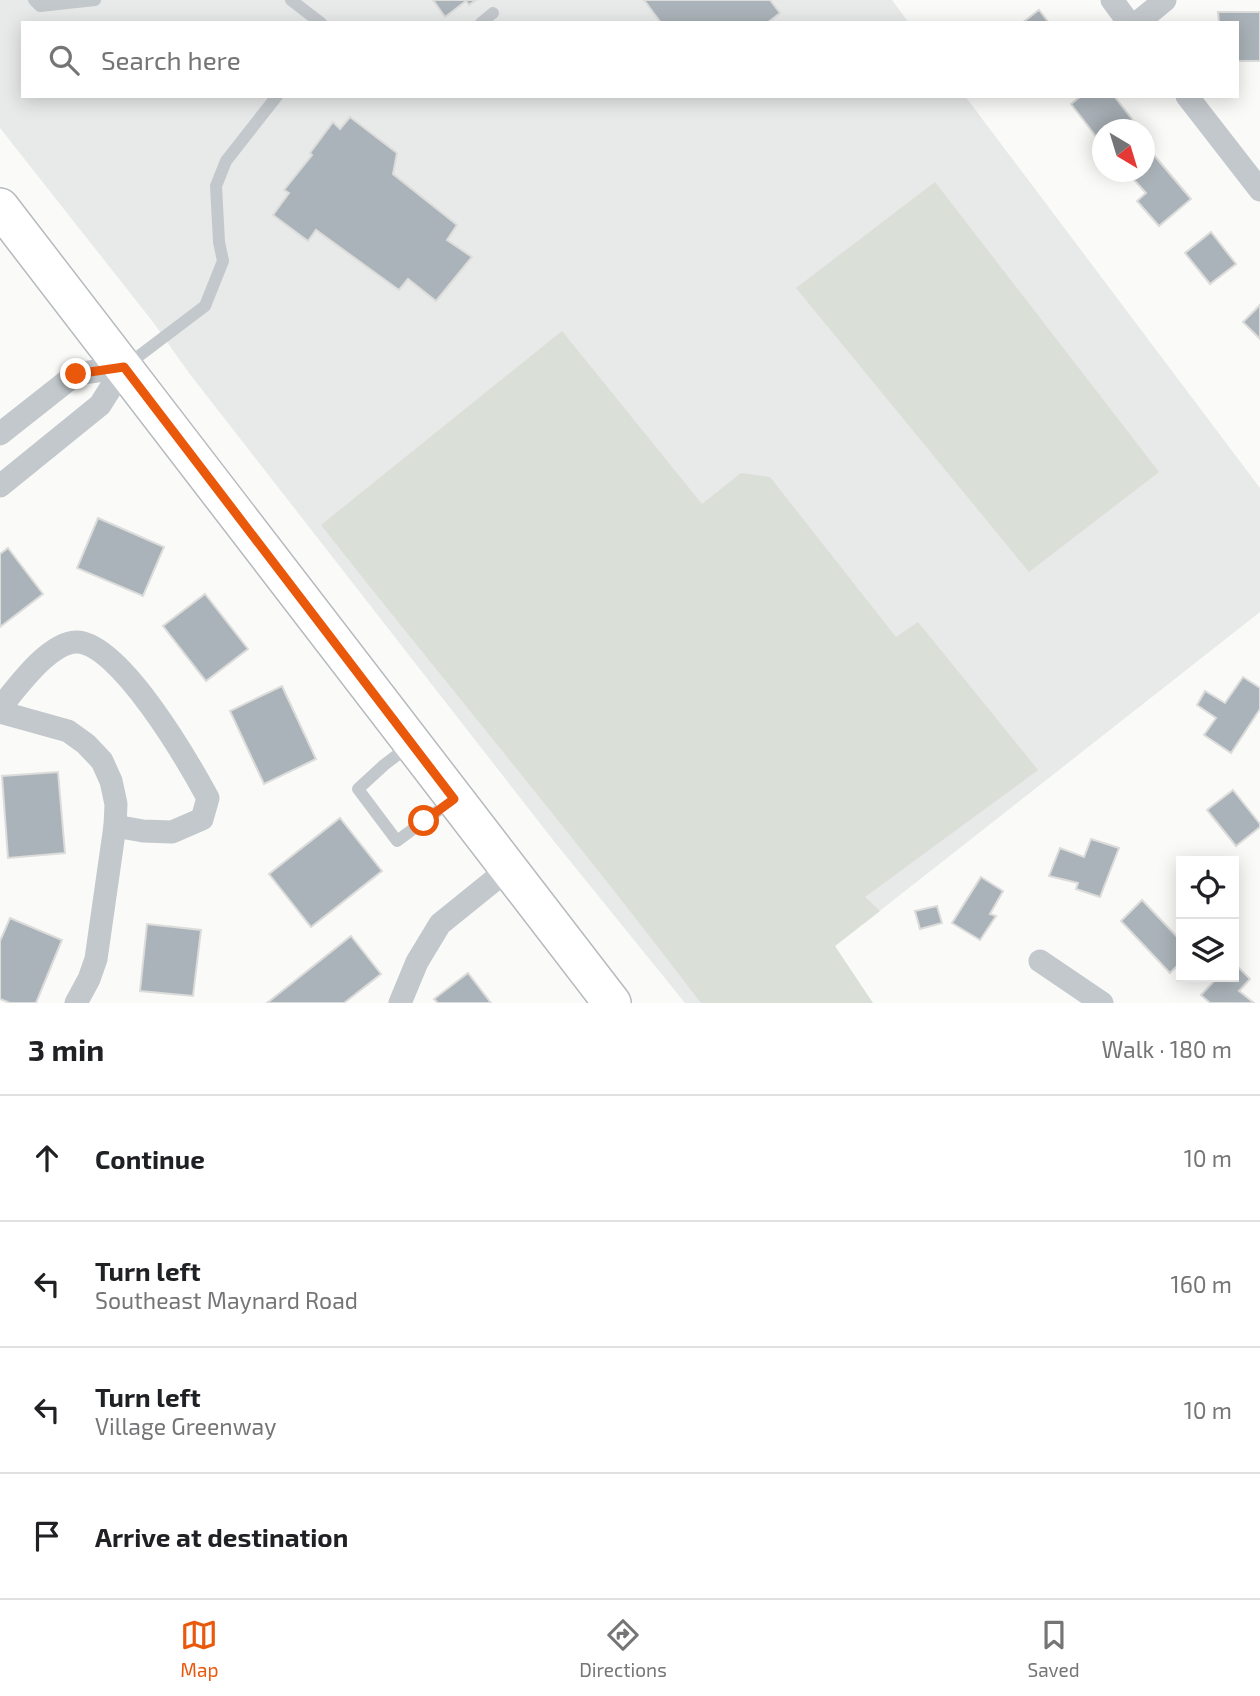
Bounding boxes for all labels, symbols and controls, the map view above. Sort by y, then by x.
search box [21,21,1239,98]
icon: search [45,41,83,79]
text: Search here [101,44,241,75]
north arrow [1092,119,1155,182]
route end [60,358,91,389]
route start [408,805,439,836]
map controls [1176,856,1239,982]
button: locate [1176,856,1239,919]
button: layers [1176,919,1239,982]
text: 3 min [28,1031,104,1067]
text: Walk · 180 m [1102,1035,1232,1063]
icon: ahead [28,1139,66,1177]
text: Continue [95,1143,205,1174]
text: 10 m [1184,1144,1232,1172]
text: Turn left [95,1255,201,1286]
icon: left [28,1265,66,1303]
text: 160 m [1171,1270,1232,1298]
text: Southeast Maynard Road [95,1286,358,1314]
text: Turn left [95,1381,201,1412]
icon: left [28,1391,66,1429]
text: 10 m [1184,1396,1232,1424]
text: Village Greenway [95,1412,276,1440]
icon: arrive [28,1517,66,1555]
text: Arrive at destination [95,1521,348,1552]
tab: Map [180,1616,218,1681]
tab: Directions [579,1616,667,1681]
tab: Saved [1027,1616,1080,1681]

